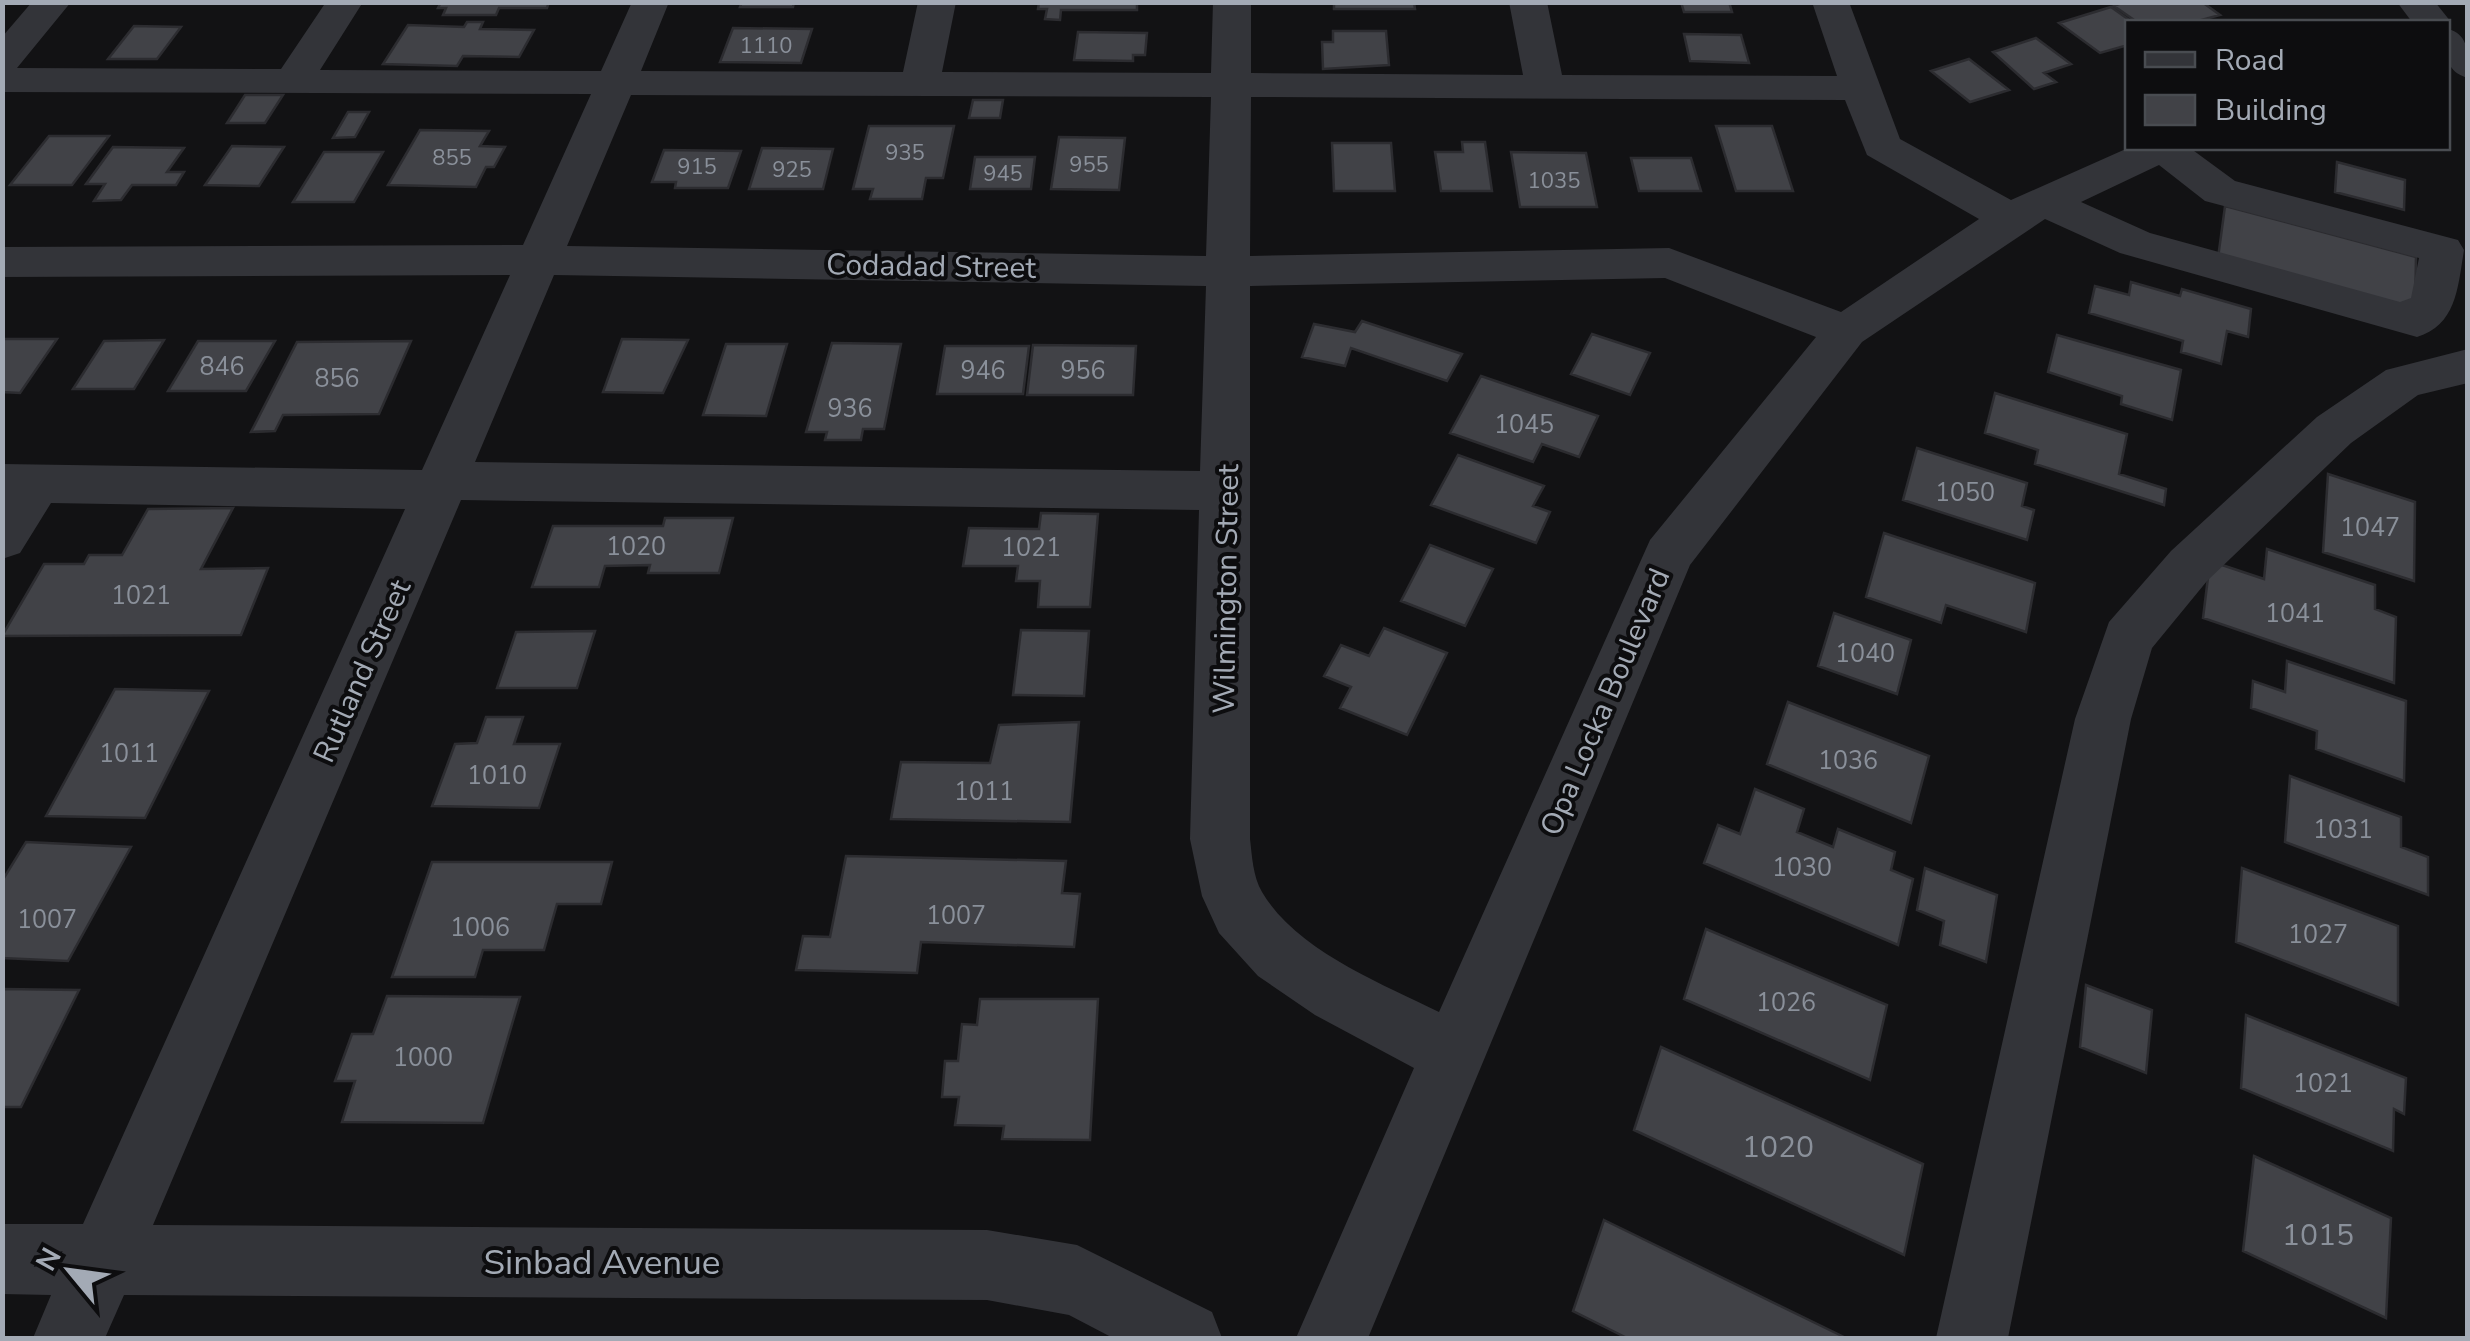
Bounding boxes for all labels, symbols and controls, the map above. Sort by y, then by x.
legend [2125,20,2450,150]
house number: 1110 [740,31,792,61]
text: Road [2215,40,2285,81]
text: Building [2215,90,2327,131]
house number: 935 [885,138,925,168]
house number: 855 [432,143,472,173]
house number: 955 [1069,150,1109,180]
house number: 915 [677,152,717,182]
house number: 925 [772,155,812,185]
house number: 945 [983,159,1023,189]
house number: 1035 [1528,166,1580,196]
street label: Codadad Street [826,244,1037,289]
house number: 846 [199,350,245,384]
house number: 946 [960,354,1006,388]
house number: 956 [1060,354,1106,388]
house number: 856 [314,362,360,396]
house number: 936 [827,392,873,426]
house number: 1045 [1494,408,1554,442]
street label: Wilmington Street [1204,463,1249,714]
house number: 1050 [1935,476,1995,510]
house number: 1047 [2340,511,2400,545]
house number: 1020 [606,530,666,564]
house number: 1021 [1001,531,1061,565]
street label: Opa Locka Boulevard [1531,562,1680,842]
street label: Rutland Street [304,573,421,769]
house number: 1021 [111,579,171,613]
house number: 1041 [2265,597,2325,631]
house number: 1040 [1835,637,1895,671]
house number: 1011 [99,737,159,771]
house number: 1036 [1818,744,1878,778]
house number: 1010 [467,759,527,793]
house number: 1011 [954,775,1014,809]
house number: 1031 [2313,813,2373,847]
house number: 1030 [1772,851,1832,885]
house number: 1007 [926,899,986,933]
house number: 1007 [17,903,77,937]
house number: 1006 [450,911,510,945]
house number: 1027 [2288,918,2348,952]
house number: 1026 [1756,986,1816,1020]
house number: 1000 [393,1041,453,1075]
house number: 1021 [2293,1067,2353,1101]
house number: 1020 [1742,1127,1814,1168]
house number: 1015 [2282,1215,2354,1256]
north arrow [20,1221,120,1321]
street label: Sinbad Avenue [484,1239,721,1286]
text: N [27,1241,71,1278]

